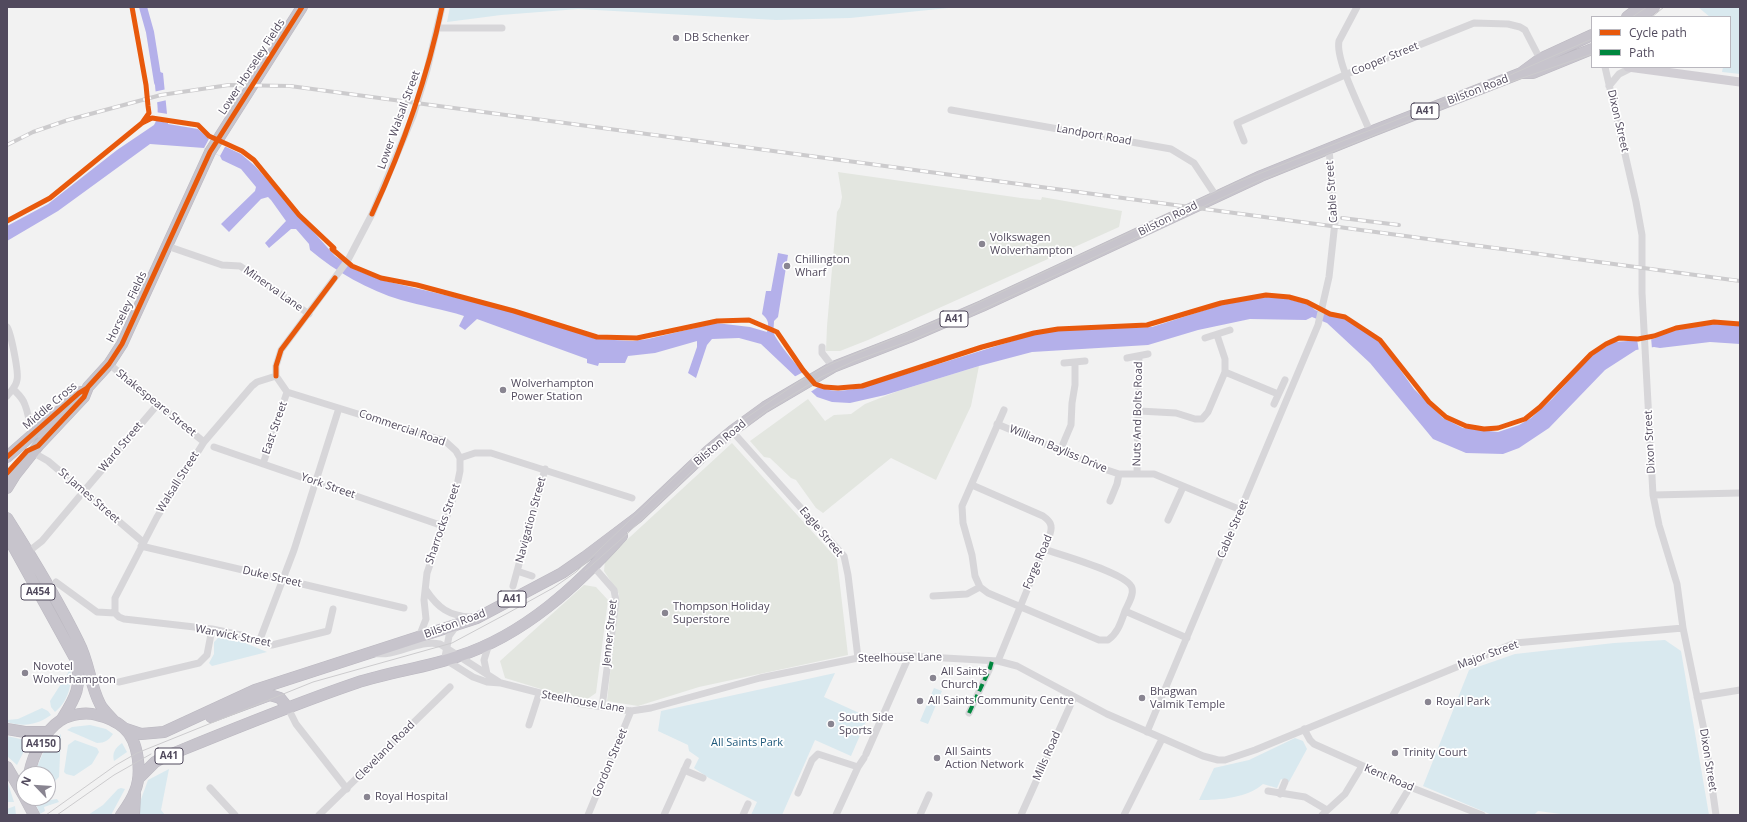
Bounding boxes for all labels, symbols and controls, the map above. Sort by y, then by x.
legend [1591,16,1731,68]
street label: Lower Horseley Fields [216,17,288,117]
text: Cycle path [1629,24,1687,41]
place label: DB Schenker [684,31,749,45]
marker: DB Schenker [671,33,681,43]
street label: Cooper Street [1350,40,1420,78]
text: Path [1629,44,1655,61]
street label: Lower Walsall Street [375,69,423,171]
street label: Bilston Road [1446,72,1510,108]
street label: Dixon Street [1604,89,1632,153]
road number: A41 [1411,103,1439,119]
street label: Landport Road [1055,122,1133,148]
street label: Cable Street [1323,160,1341,224]
street label: Bilston Road [1136,199,1200,239]
place label: Volkswagen Wolverhampton [990,231,1073,257]
marker: Volkswagen Wolverhampton [977,239,987,249]
place label: Chillington Wharf [795,253,850,279]
marker: Chillington Wharf [782,261,792,271]
street label: Minerva Lane [241,264,305,314]
street label: Horseley Fields [104,269,150,345]
road number: A41 [940,311,968,327]
street label: Nuts And Bolts Road [1130,361,1146,467]
street label: Shakespeare Street [113,367,199,439]
place label: Wolverhampton Power Station [511,377,594,403]
street label: Middle Cross [20,380,80,432]
marker: Wolverhampton Power Station [498,385,508,395]
street label: East Street [260,400,290,456]
street label: Commercial Road [357,407,447,449]
street label: Dixon Street [1642,410,1658,474]
street label: Bilston Road [691,417,749,469]
street label: Ward Street [96,419,146,475]
street label: William Bayliss Drive [1007,422,1109,476]
street label: Walsall Street [154,449,202,515]
street label: St James Street [56,466,122,526]
street label: York Street [299,471,357,501]
street label: Navigation Street [513,476,549,564]
street label: Sharrocks Street [423,482,463,566]
street label: Cable Street [1215,498,1251,560]
street label: Eagle Street [796,504,846,560]
street label: Forge Road [1021,533,1055,591]
street label: Duke Street [241,564,303,590]
road number: A454 [21,584,55,600]
road number: A41 [498,591,526,607]
street label: Jenner Street [600,599,620,667]
place label: Thompson Holiday Superstore [673,600,769,626]
street label: Bilston Road [423,607,487,641]
marker: Thompson Holiday Superstore [660,608,670,618]
street label: Warwick Street [194,622,272,650]
street label: Major Street [1456,638,1520,672]
street label: Steelhouse Lane [858,651,942,665]
place label: Novotel Wolverhampton [33,660,116,686]
place label: All Saints Church [941,665,987,691]
marker: Novotel Wolverhampton [20,668,30,678]
marker: All Saints Church [928,673,938,683]
place label: Bhagwan Valmik Temple [1150,685,1225,711]
street label: Steelhouse Lane [540,688,626,716]
marker: Bhagwan Valmik Temple [1137,693,1147,703]
place label: All Saints Community Centre [928,694,1074,708]
place label: Royal Park [1436,695,1490,709]
marker: All Saints Community Centre [915,696,925,706]
marker: Royal Park [1423,697,1433,707]
place label: South Side Sports [839,711,894,737]
street label: Cleveland Road [352,718,418,784]
marker: South Side Sports [826,719,836,729]
street label: Gordon Street [590,727,630,799]
street label: Dixon Street [1697,728,1719,792]
street label: Mills Road [1030,729,1064,783]
road number: A4150 [22,736,60,752]
park label: All Saints Park [711,736,783,750]
place label: All Saints Action Network [945,745,1024,771]
place label: Trinity Court [1403,746,1467,760]
road number: A41 [155,748,183,764]
marker: Trinity Court [1390,748,1400,758]
marker: All Saints Action Network [932,753,942,763]
street label: Kent Road [1362,762,1416,794]
north arrow [16,766,56,806]
text: N [17,774,34,788]
place label: Royal Hospital [375,790,448,804]
marker: Royal Hospital [362,792,372,802]

